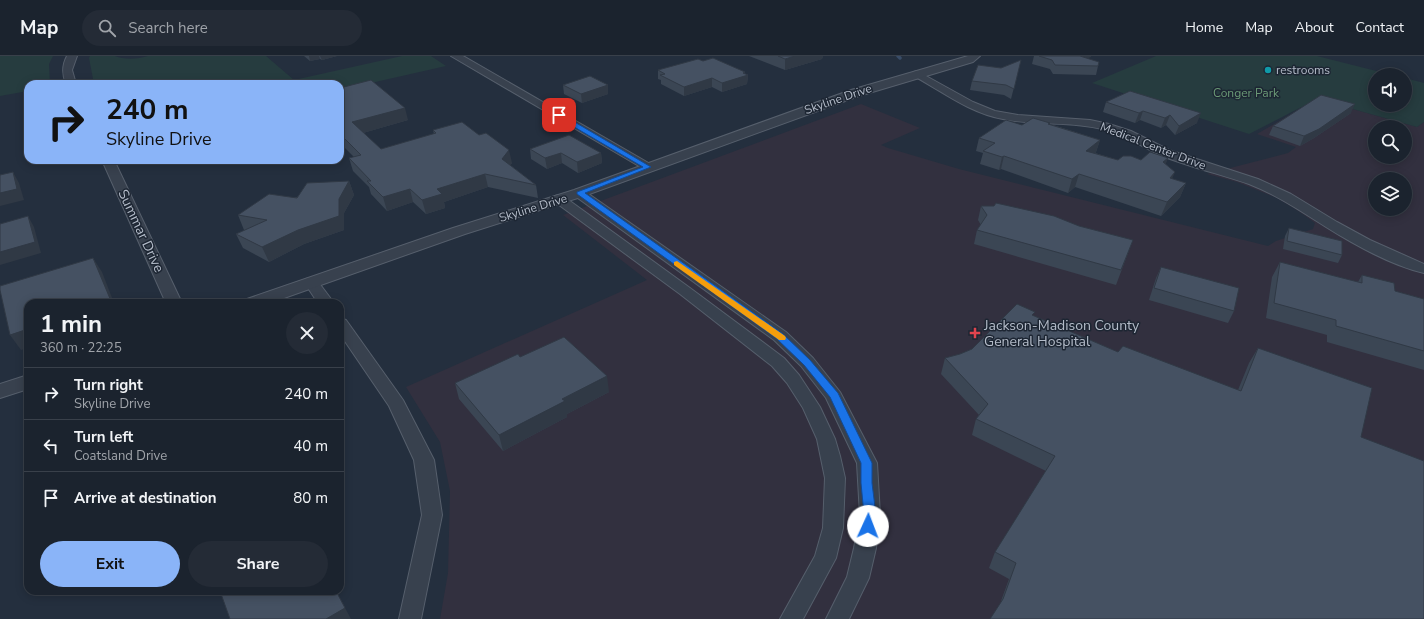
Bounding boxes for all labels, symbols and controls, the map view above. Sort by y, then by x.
search box [82,10,362,46]
text: Map [20,15,58,41]
icon: search [96,17,118,39]
text: Search here [128,18,208,38]
text: Home [1185,18,1223,37]
text: Map [1245,18,1273,37]
text: About [1295,18,1334,37]
text: Contact [1356,18,1404,37]
place label: restrooms [1276,62,1330,78]
marker: restrooms [1263,65,1273,75]
map controls [1368,68,1412,216]
button: sound [1368,68,1412,112]
street label: Skyline Drive [802,80,874,118]
park label: Conger Park [1213,85,1280,101]
text: 240 m [106,91,189,129]
icon: right [40,96,92,148]
pin [542,98,576,132]
icon: arrive [548,104,570,126]
street label: Medical Center Drive [1098,118,1208,174]
button: search [1368,120,1412,164]
text: Skyline Drive [106,127,212,151]
button: layers [1368,172,1412,216]
street label: Summar Drive [113,186,169,276]
street label: Skyline Drive [497,190,569,226]
text: 1 min [40,308,102,340]
button: close [286,312,328,354]
place label: Jackson-Madison County General Hospital [983,316,1140,351]
marker: Jackson-Madison County General Hospital [969,327,981,339]
text: 360 m · 22:25 [40,339,122,357]
text: Turn right [74,375,143,395]
icon: right [40,383,62,405]
text: 240 m [284,384,328,404]
text: Skyline Drive [74,395,150,413]
text: Turn left [74,427,133,447]
icon: left [40,435,62,457]
text: 40 m [293,436,328,456]
text: Coatsland Drive [74,447,167,465]
icon: arrive [40,487,62,509]
text: Arrive at destination [74,488,217,508]
text: 80 m [293,488,328,508]
position arrow [847,505,889,547]
button: Exit [40,541,180,587]
button: Share [188,541,328,587]

